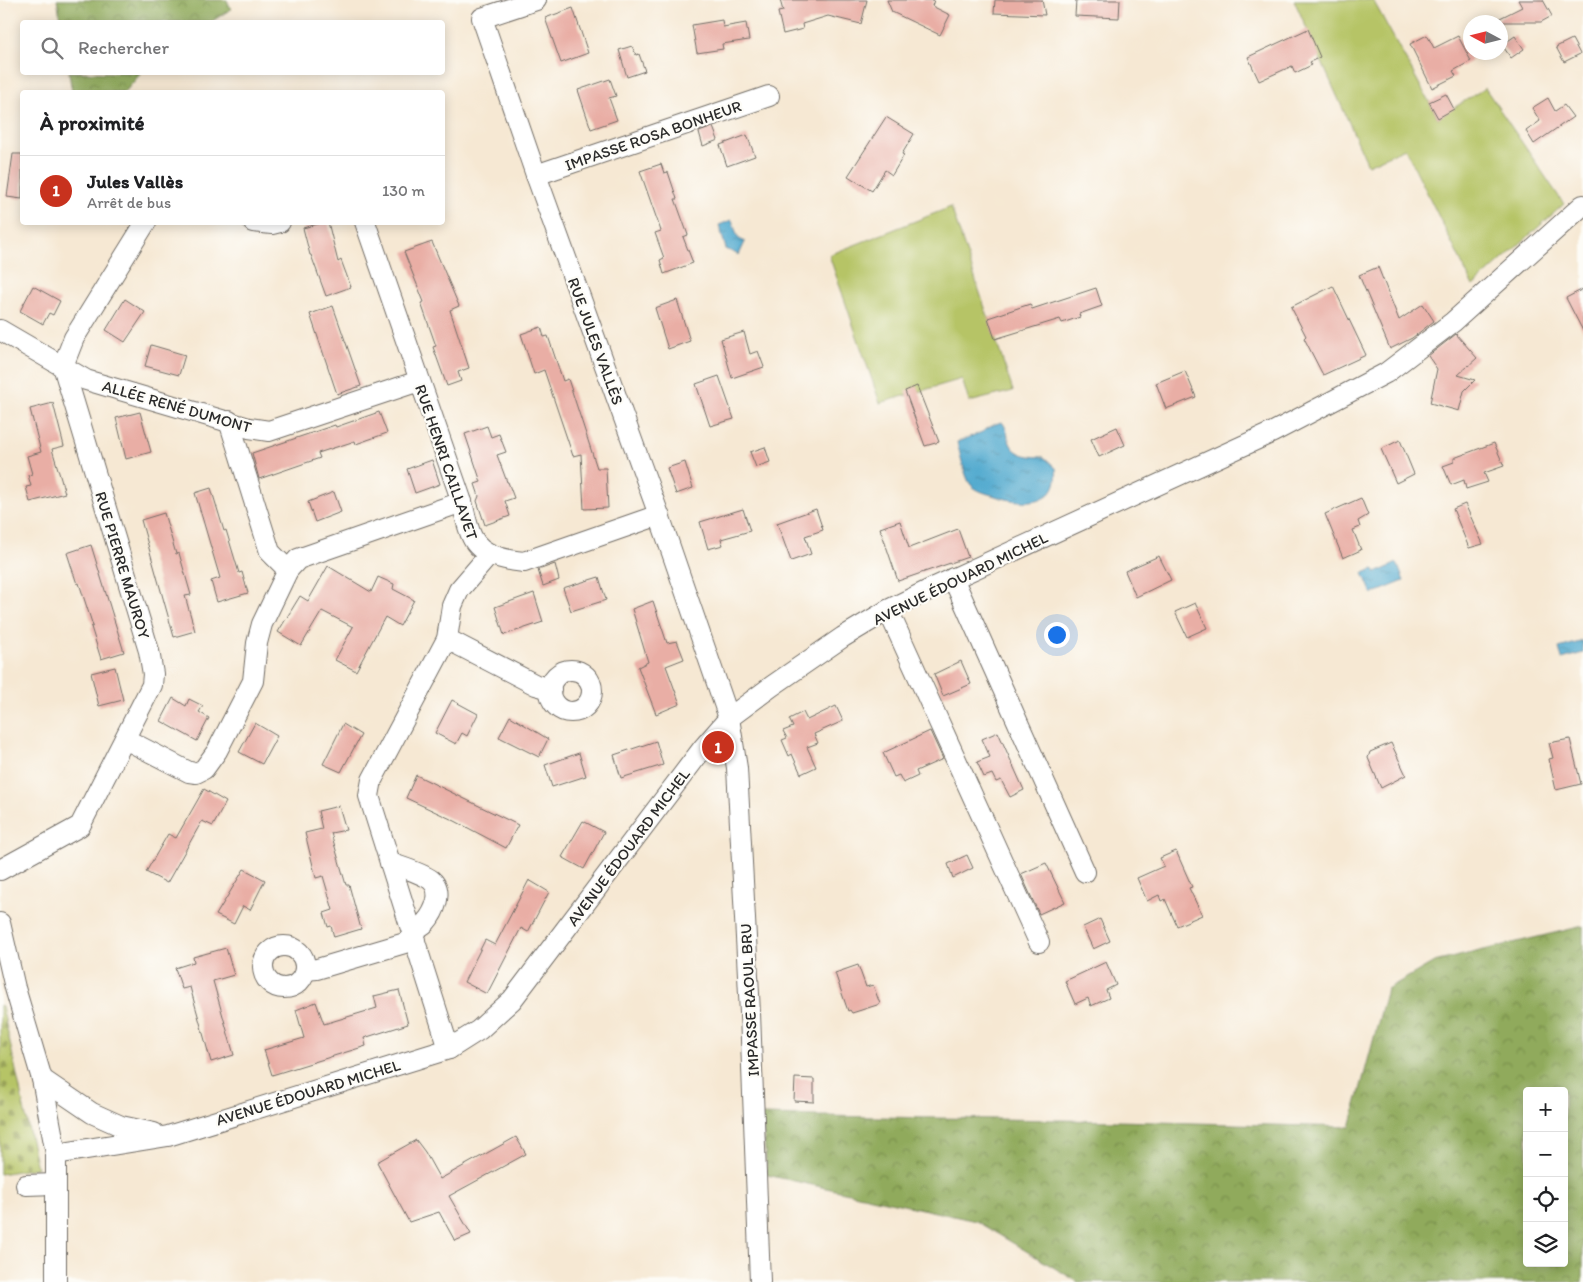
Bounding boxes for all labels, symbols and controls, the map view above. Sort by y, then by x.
north arrow [1463,15,1508,60]
search box [20,20,445,75]
icon: search [38,34,66,62]
text: Rechercher [78,36,169,59]
street label: IMPASSE ROSA BONHEUR [562,96,744,175]
text: À proximité [40,110,145,135]
text: Jules Vallès [87,170,183,193]
text: 1 [52,181,60,200]
text: 130 m [382,181,425,200]
text: Arrêt de bus [87,193,171,212]
street label: RUE JULES VALLÈS [564,275,627,407]
street label: ALLÉE RENÉ DUMONT [100,376,254,437]
street label: RUE HENRI CAILLAVET [411,382,482,542]
street label: RUE PIERRE MAUROY [91,489,154,641]
street label: AVENUE ÉDOUARD MICHEL [870,528,1051,629]
your location [1044,622,1070,648]
pin: 1 [702,728,734,766]
street label: AVENUE ÉDOUARD MICHEL [563,765,694,930]
street label: IMPASSE RAOUL BRU [736,923,763,1077]
street label: AVENUE ÉDOUARD MICHEL [214,1055,403,1130]
map controls [1523,1087,1568,1267]
button: + [1523,1087,1568,1132]
button: − [1523,1132,1568,1177]
button: locate [1523,1177,1568,1222]
button: layers [1523,1222,1568,1267]

